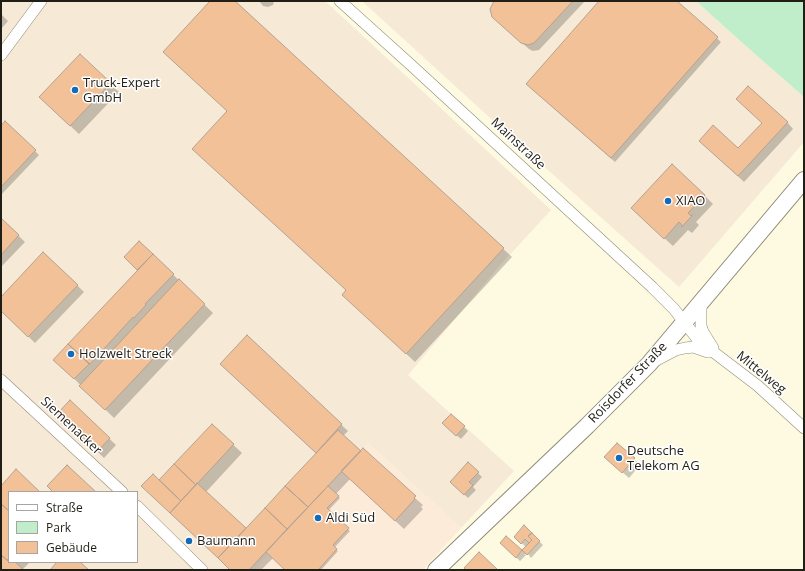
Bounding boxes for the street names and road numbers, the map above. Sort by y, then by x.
street label: Mainstraße [487,115,549,173]
street label: Roisdorfer Straße [585,339,671,427]
street label: Mittelweg [733,348,789,398]
street label: Siemenacker [37,394,105,458]

